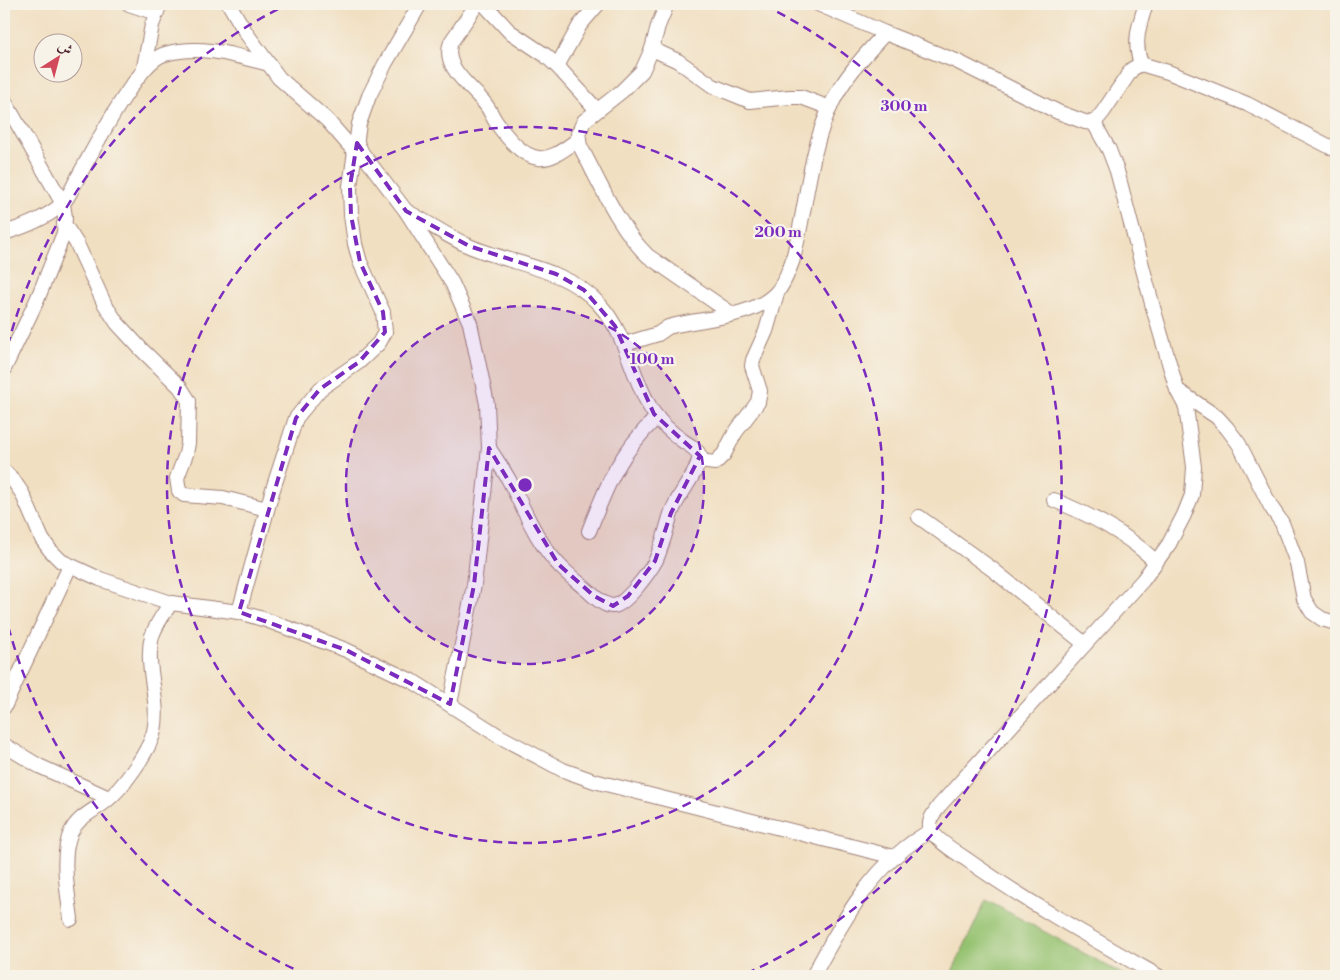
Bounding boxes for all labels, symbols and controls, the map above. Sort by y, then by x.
north arrow [32,32,82,82]
text: ش [54,37,76,60]
text: 300 m [881,97,928,116]
text: 200 m [754,223,802,242]
text: 100 m [630,350,675,369]
centre of rings [516,476,534,494]

